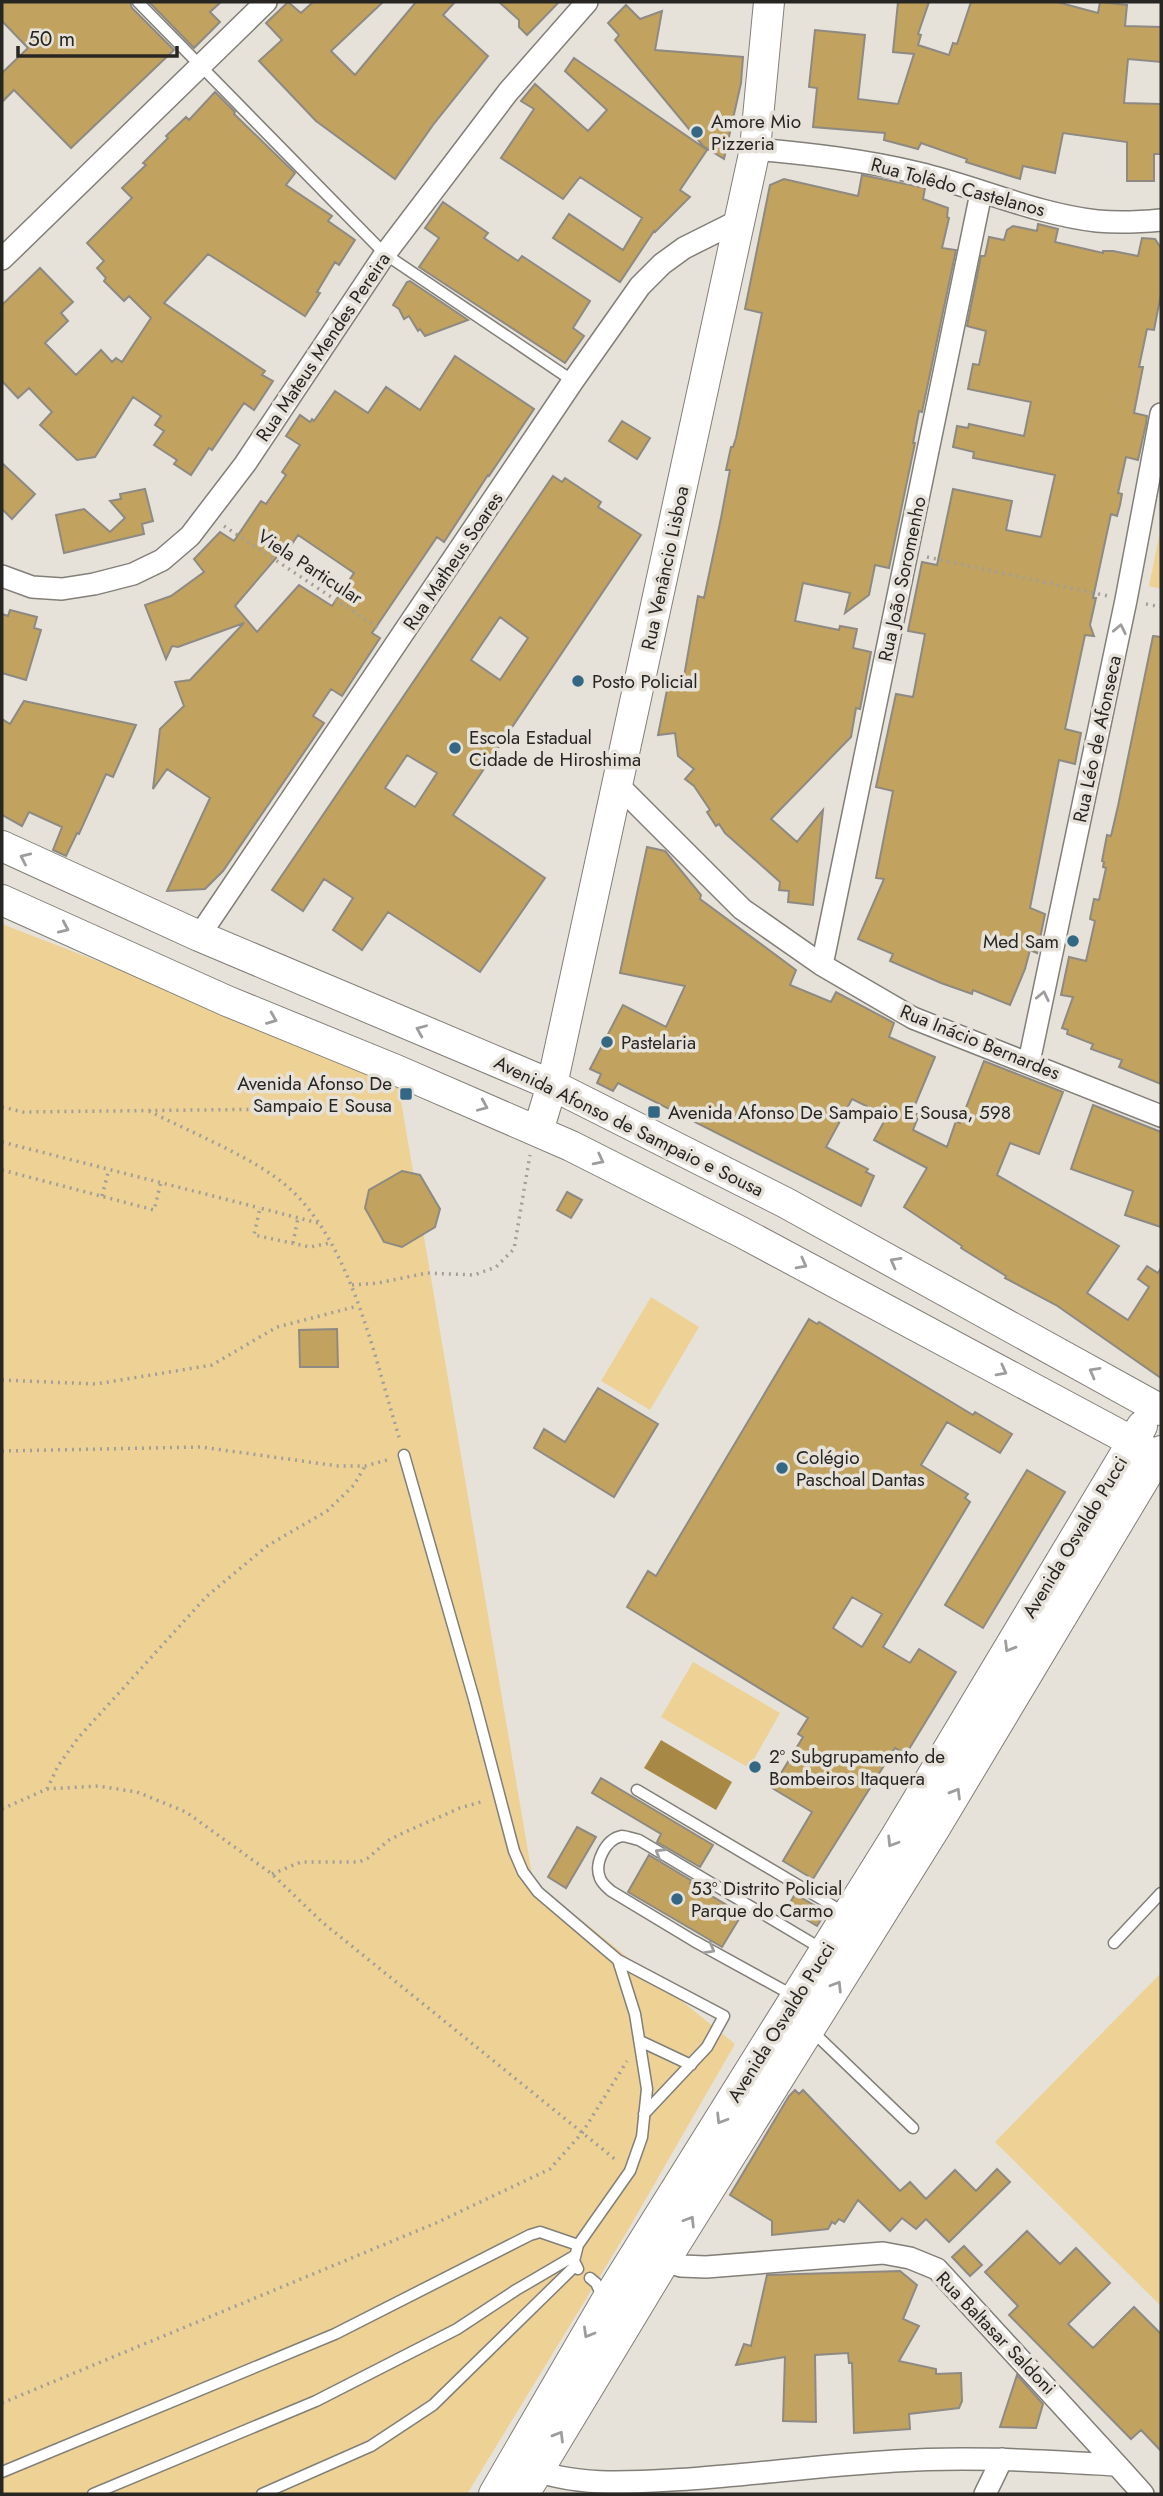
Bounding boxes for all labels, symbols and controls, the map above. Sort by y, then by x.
scale bar [18,14,177,58]
text: 50 m [28,24,75,54]
place label: Amore Mio Pizzeria [711,108,801,157]
marker: Amore Mio Pizzeria [689,124,705,140]
street label: Rua Tolêdo Castelanos [868,151,1049,223]
street label: Rua Mateus Mendes Pereira [249,247,397,447]
street label: Rua Venâncio Lisboa [634,484,696,652]
street label: Rua Matheus Soares [397,486,509,635]
street label: Rua João Soromenho [871,494,933,664]
street label: Viela Particular [252,523,368,611]
one-way arrow [1112,623,1127,635]
street label: Rua Léo de Afonseca [1066,653,1128,825]
place label: Posto Policial [592,668,698,695]
marker: Posto Policial [570,673,586,689]
place label: Escola Estadual Cidade de Hiroshima [469,724,641,773]
marker: Escola Estadual Cidade de Hiroshima [447,740,463,756]
one-way arrow [20,852,32,866]
one-way arrow [57,920,69,934]
place label: Med Sam [983,928,1059,955]
marker: Med Sam [1065,933,1081,949]
one-way arrow [1035,990,1050,1002]
street label: Rua Inácio Bernardes [896,998,1064,1087]
one-way arrow [266,1011,278,1025]
one-way arrow [416,1024,428,1038]
place label: Pastelaria [621,1029,696,1056]
marker: Pastelaria [599,1034,615,1050]
street label: Avenida Afonso de Sampaio e Sousa [490,1049,768,1203]
place label: Avenida Afonso De Sampaio E Sousa [237,1070,392,1119]
marker: Avenida Afonso De Sampaio E Sousa [398,1086,414,1102]
one-way arrow [476,1098,488,1112]
place label: Avenida Afonso De Sampaio E Sousa, 598 [668,1099,1011,1126]
marker: Avenida Afonso De Sampaio E Sousa, 598 [646,1104,662,1120]
one-way arrow [592,1152,605,1166]
one-way arrow [794,1256,807,1270]
one-way arrow [890,1257,903,1270]
one-way arrow [995,1363,1008,1376]
one-way arrow [1089,1367,1102,1380]
place label: Colégio Paschoal Dantas [796,1444,925,1493]
street label: Avenida Osvaldo Pucci [1016,1451,1134,1623]
marker: Colégio Paschoal Dantas [774,1460,790,1476]
one-way arrow [1005,1640,1018,1653]
place label: 2º Subgrupamento de Bombeiros Itaquera [769,1743,945,1792]
marker: 2º Subgrupamento de Bombeiros Itaquera [747,1759,763,1775]
one-way arrow [948,1787,961,1800]
one-way arrow [887,1835,900,1848]
one-way arrow [655,1848,668,1861]
place label: 53º Distrito Policial Parque do Carmo [691,1875,842,1924]
marker: 53º Distrito Policial Parque do Carmo [669,1891,685,1907]
street label: Avenida Osvaldo Pucci [721,1937,841,2107]
one-way arrow [702,1941,715,1954]
one-way arrow [828,1981,841,1994]
one-way arrow [716,2111,729,2124]
one-way arrow [682,2215,695,2228]
street label: Rua Baltasar Saldoni [930,2265,1062,2401]
one-way arrow [583,2326,596,2339]
one-way arrow [551,2430,564,2443]

